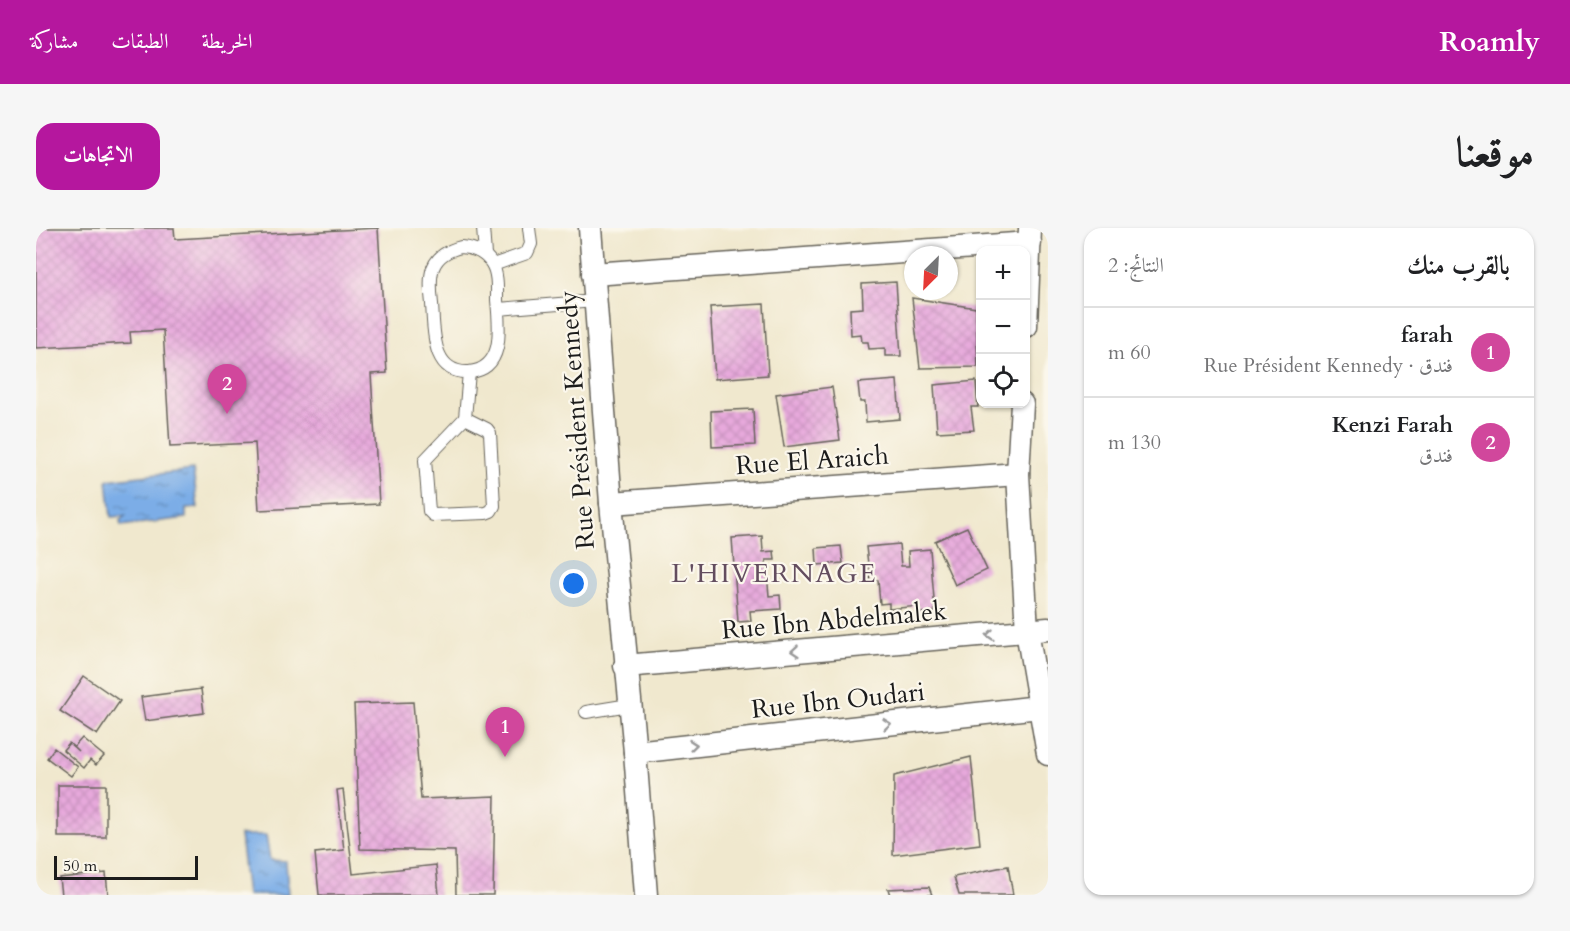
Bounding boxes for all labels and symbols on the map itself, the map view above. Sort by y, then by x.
north arrow [904,246,958,300]
street label: Rue Président Kennedy [550,289,603,551]
pin: 2 [208,364,246,414]
street label: Rue El Araich [734,438,890,483]
district label: L'HIVERNAGE [671,555,877,592]
your location [559,569,588,598]
street label: Rue Ibn Abdelmalek [720,593,948,648]
one-way arrow [985,628,994,641]
one-way arrow [791,645,800,658]
street label: Rue Ibn Oudari [750,674,927,727]
pin: 1 [486,708,524,757]
one-way arrow [882,718,891,730]
one-way arrow [688,739,697,752]
scale bar [54,853,198,880]

